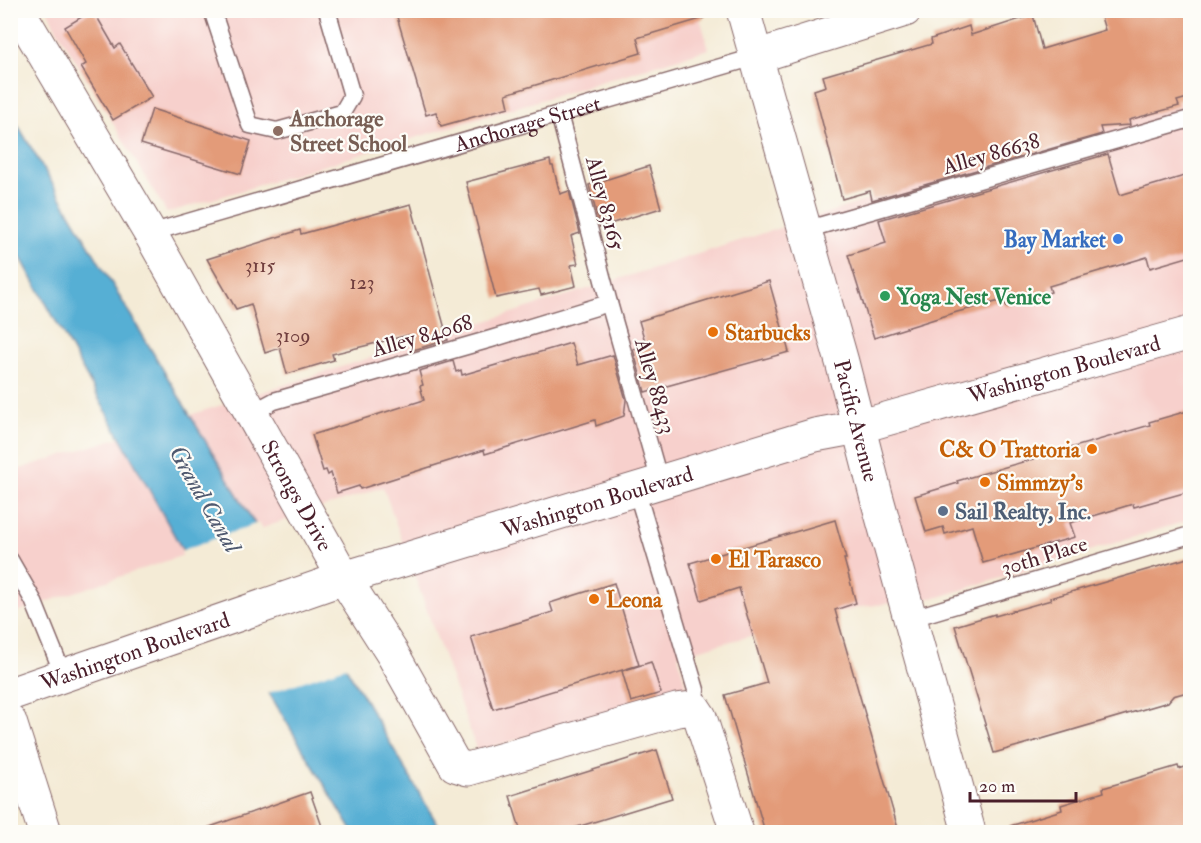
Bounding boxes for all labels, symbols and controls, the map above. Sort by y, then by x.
street label: Anchorage Street [450,90,604,159]
place label: Anchorage Street School [289,105,407,158]
marker: Anchorage Street School [271,124,285,138]
street label: Alley 86638 [938,127,1043,181]
street label: Alley 83165 [579,152,631,254]
place label: Bay Market [1004,226,1107,255]
marker: Bay Market [1111,232,1125,246]
house number: 3115 [245,253,276,278]
house number: 123 [350,270,374,295]
place label: Yoga Nest Venice [896,283,1052,312]
marker: Yoga Nest Venice [878,289,892,303]
street label: Alley 84068 [368,308,476,364]
place label: Starbucks [725,319,811,347]
house number: 3109 [275,323,311,348]
marker: Starbucks [706,325,720,339]
street label: Washington Boulevard [964,329,1164,410]
street label: Alley 88433 [628,334,682,437]
street label: Pacific Avenue [827,356,885,485]
street label: Strongs Drive [254,435,339,556]
place label: C& O Trattoria [939,436,1081,464]
water label: Grand Canal [161,440,249,560]
marker: C& O Trattoria [1085,442,1099,456]
street label: Washington Boulevard [497,460,697,545]
place label: Simmzy's [997,469,1083,498]
marker: Simmzy's [978,475,992,489]
place label: Sail Realty, Inc. [955,498,1091,527]
marker: Sail Realty, Inc. [936,504,950,518]
street label: 30th Place [998,530,1091,582]
place label: El Tarasco [728,546,822,574]
marker: El Tarasco [709,552,723,566]
place label: Leona [606,586,663,614]
marker: Leona [587,592,601,606]
street label: Washington Boulevard [36,606,234,698]
scale bar [970,765,1076,803]
text: 20 m [979,775,1015,798]

